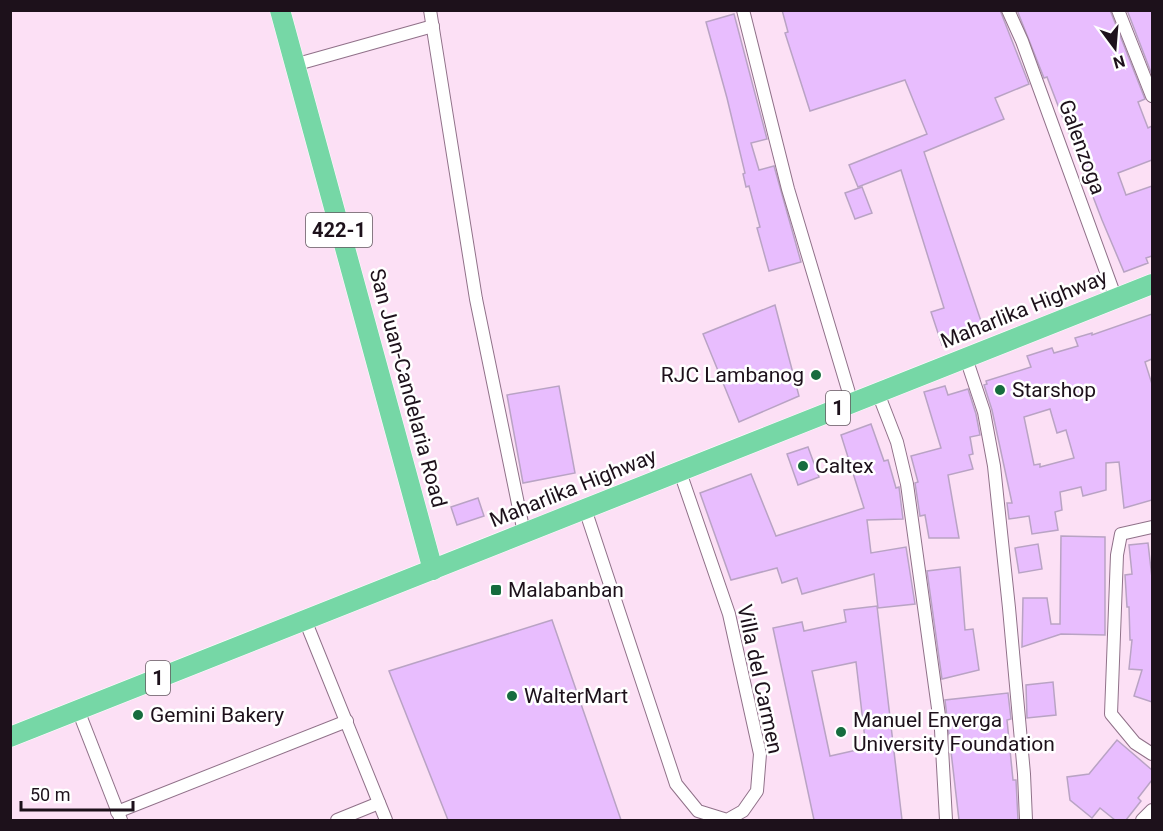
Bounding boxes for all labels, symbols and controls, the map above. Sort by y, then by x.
north arrow [1085,18,1145,78]
text: N [1111,51,1127,73]
street label: Galenzoga [1054,96,1110,198]
road number: 422-1 [306,213,372,247]
street label: Maharlika Highway [937,265,1111,353]
street label: San Juan-Candelaria Road [365,266,451,510]
place label: RJC Lambanog [661,363,804,387]
marker: RJC Lambanog [809,368,823,382]
place label: Starshop [1012,378,1096,402]
marker: Starshop [993,383,1007,397]
road number: 1 [826,391,850,425]
street label: Maharlika Highway [486,444,660,532]
place label: Caltex [815,454,874,478]
marker: Caltex [796,459,810,473]
place label: Malabanban [508,578,624,602]
marker: Malabanban [489,583,503,597]
street label: Villa del Carmen [732,602,788,756]
road number: 1 [146,661,170,695]
place label: WalterMart [524,684,628,708]
marker: WalterMart [505,689,519,703]
place label: Gemini Bakery [150,703,284,727]
marker: Gemini Bakery [131,708,145,722]
place label: Manuel Enverga University Foundation [853,708,1055,756]
marker: Manuel Enverga University Foundation [834,725,848,739]
scale bar [21,774,134,812]
text: 50 m [30,784,70,805]

